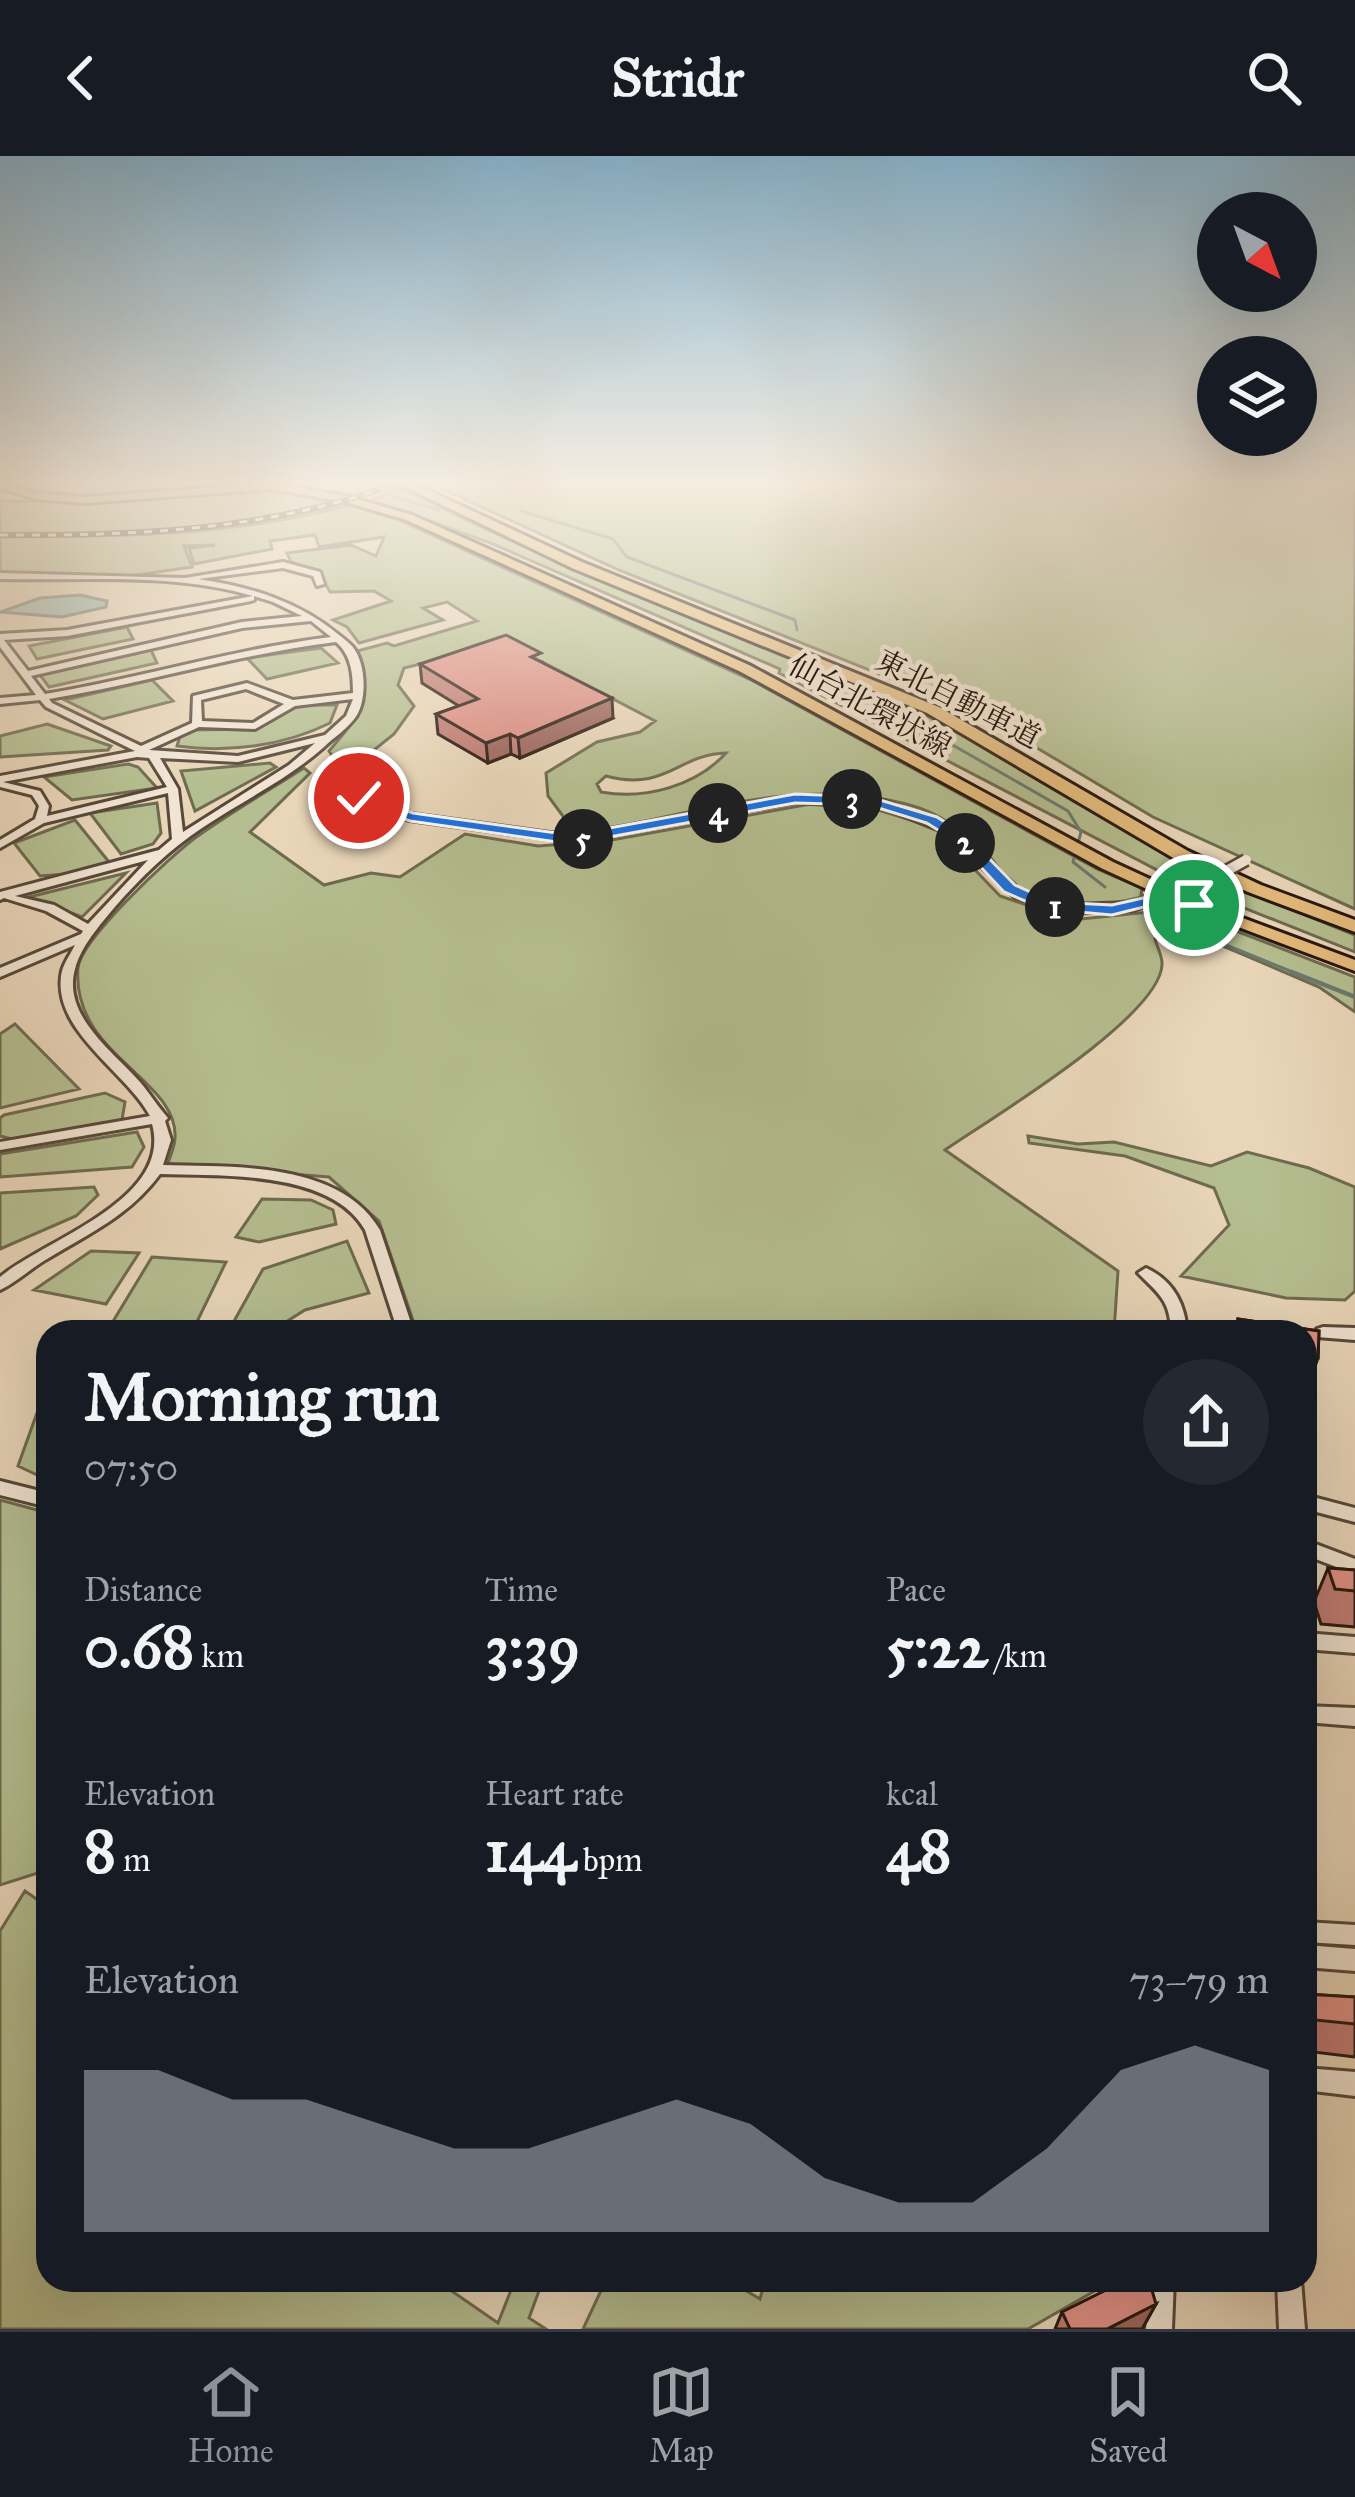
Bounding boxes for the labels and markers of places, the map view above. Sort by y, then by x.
pin [308,747,410,849]
pin: 3 [822,769,882,829]
pin: 4 [688,783,748,843]
pin: 5 [553,809,613,869]
pin: 2 [935,813,995,873]
pin [1143,854,1245,956]
pin: 1 [1025,877,1085,937]

